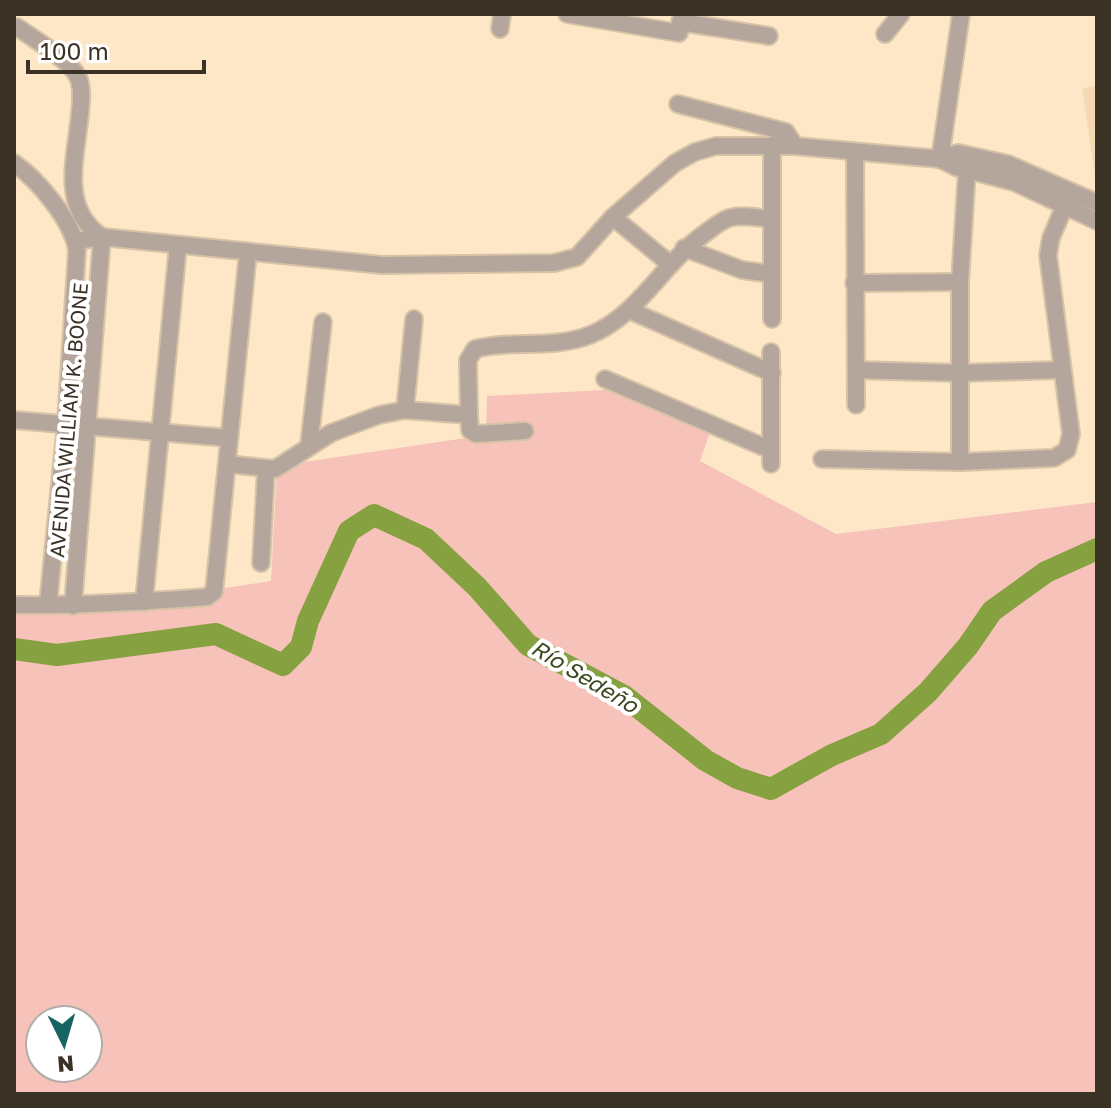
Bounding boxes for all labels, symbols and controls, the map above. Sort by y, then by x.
scale bar [28,24,204,74]
text: 100 m [40,36,109,65]
street label: AVENIDA WILLIAM K. BOONE [44,282,92,558]
water label: Río Sedeño [527,634,645,719]
north arrow [24,1004,104,1084]
text: N [56,1050,75,1079]

